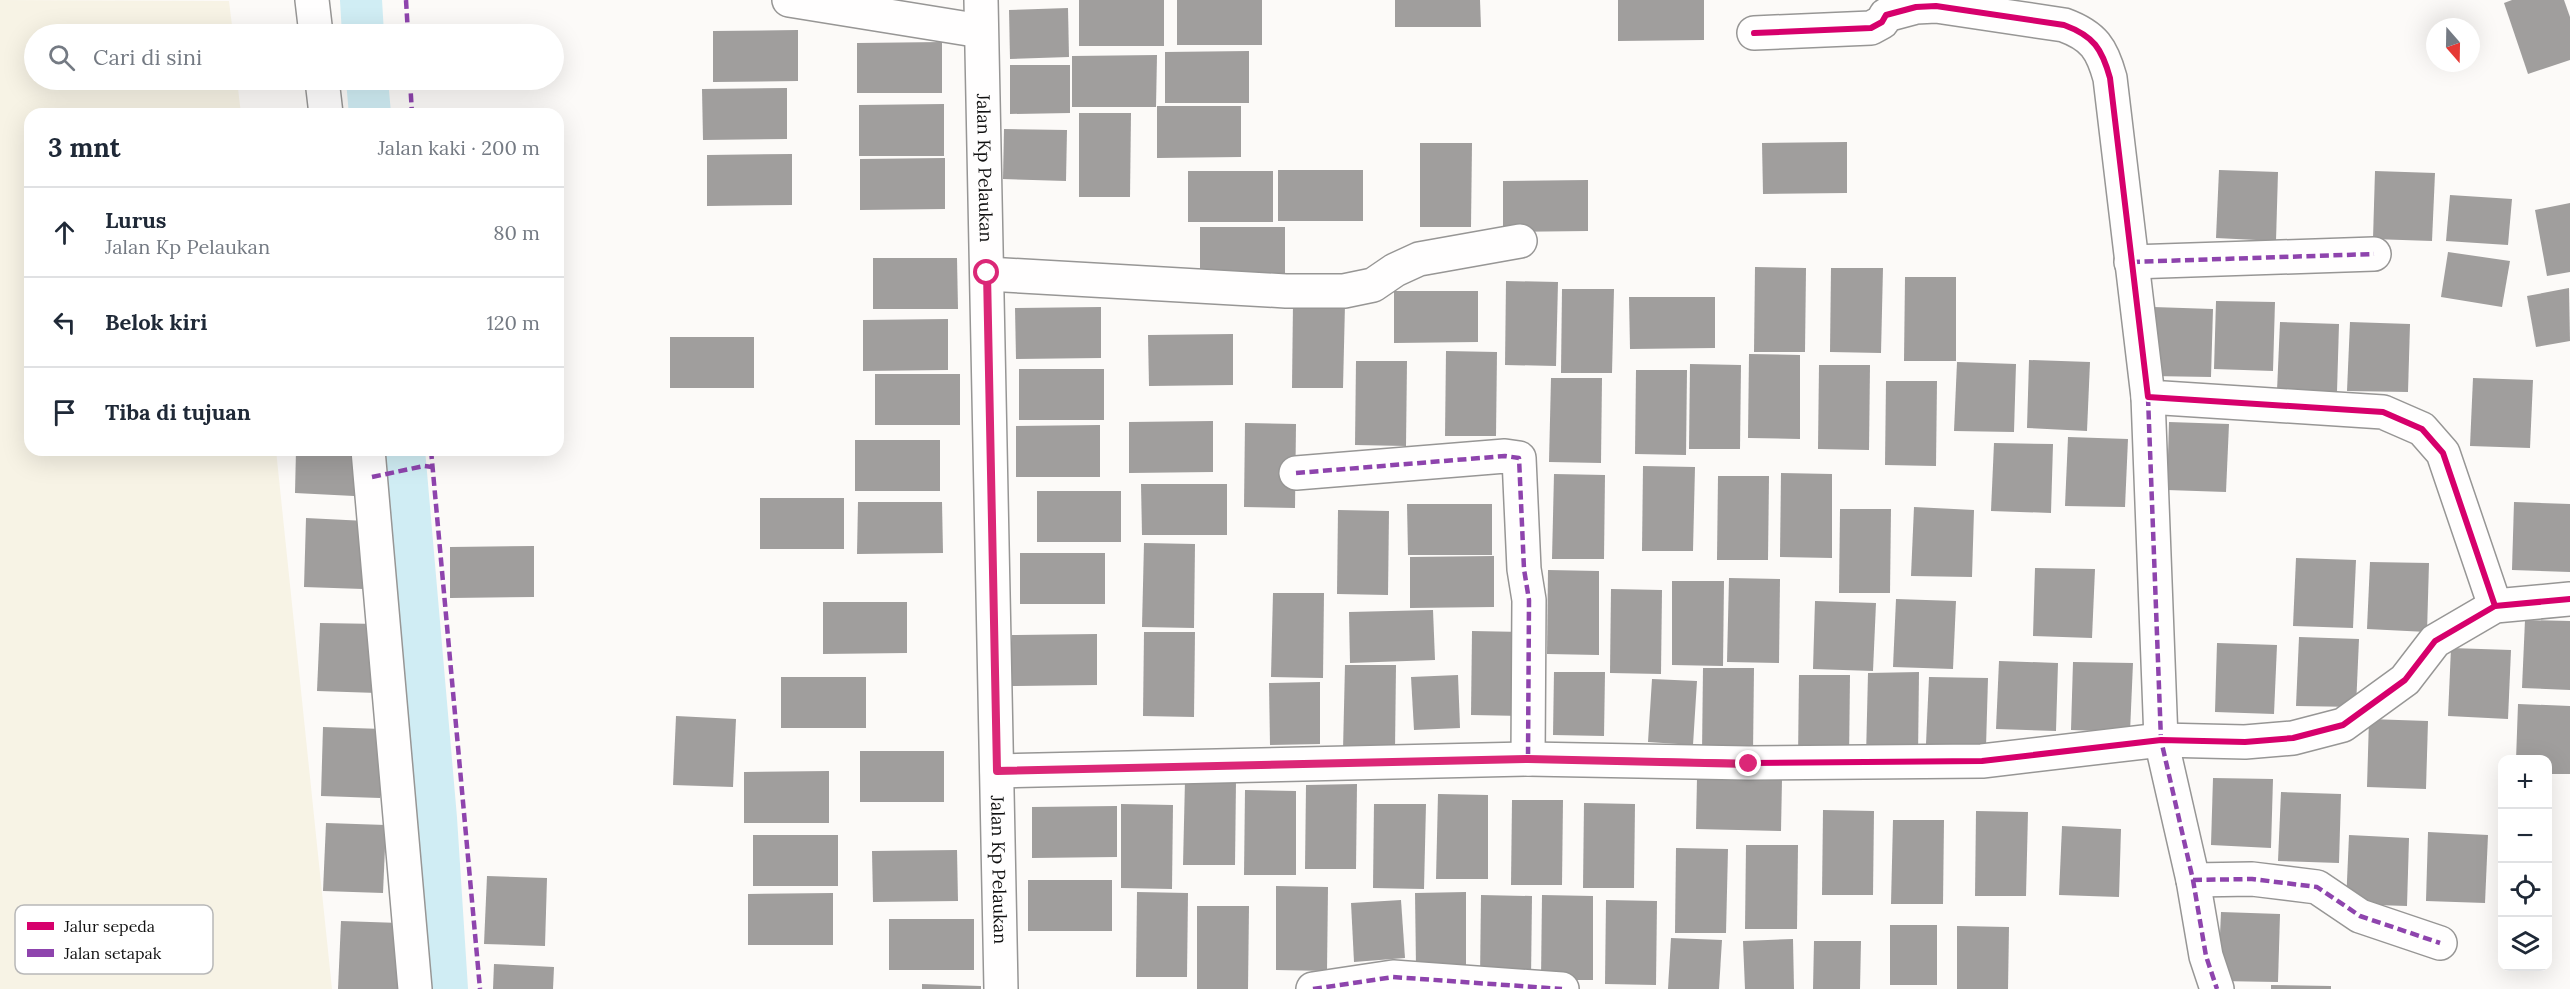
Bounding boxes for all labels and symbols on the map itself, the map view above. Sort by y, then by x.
north arrow [2426,18,2480,72]
street label: Jalan Kp Pelaukan [972,92,998,243]
route start [973,259,999,285]
route end [1735,750,1761,776]
street label: Jalan Kp Pelaukan [986,794,1012,944]
legend [15,905,213,974]
text: Jalur sepeda [63,916,155,936]
text: Jalan setapak [63,943,162,963]

